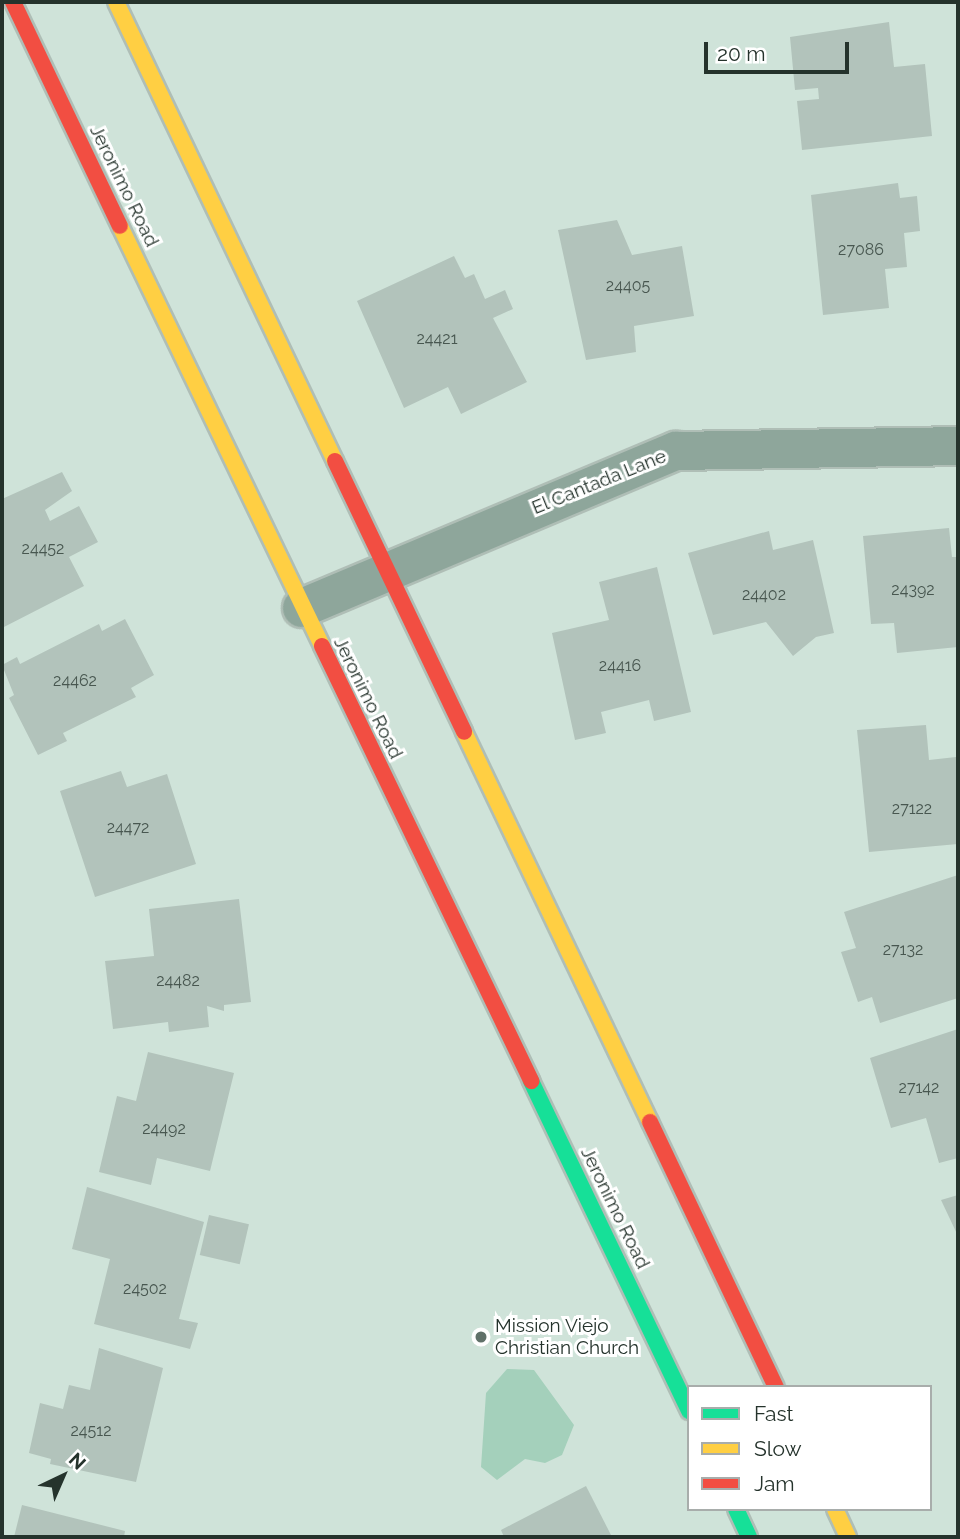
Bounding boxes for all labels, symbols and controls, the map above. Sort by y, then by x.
scale bar [708,28,853,72]
text: 20 m [717,41,765,66]
street label: Jeronimo Road [85,122,163,250]
house number: 27086 [838,240,884,260]
house number: 24405 [606,276,650,296]
house number: 24421 [417,329,457,349]
street label: El Cantada Lane [528,445,670,519]
house number: 24452 [22,539,64,559]
house number: 24392 [891,580,935,600]
house number: 24402 [742,585,786,605]
street label: Jeronimo Road [329,634,407,762]
house number: 24416 [599,656,641,676]
house number: 24462 [53,671,97,691]
house number: 27122 [892,799,932,819]
house number: 24472 [107,818,149,838]
house number: 27132 [883,940,923,960]
house number: 24482 [156,971,200,991]
house number: 27142 [899,1078,939,1098]
house number: 24492 [142,1119,186,1139]
street label: Jeronimo Road [576,1144,654,1272]
house number: 24502 [123,1279,167,1299]
place label: Mission Viejo Christian Church [495,1315,639,1359]
marker: Mission Viejo Christian Church [473,1329,489,1345]
legend [687,1385,932,1511]
text: Fast [754,1401,794,1426]
house number: 24512 [71,1421,111,1441]
text: Slow [754,1436,802,1461]
north arrow [28,1441,98,1511]
text: N [65,1448,90,1474]
text: Jam [754,1471,795,1496]

